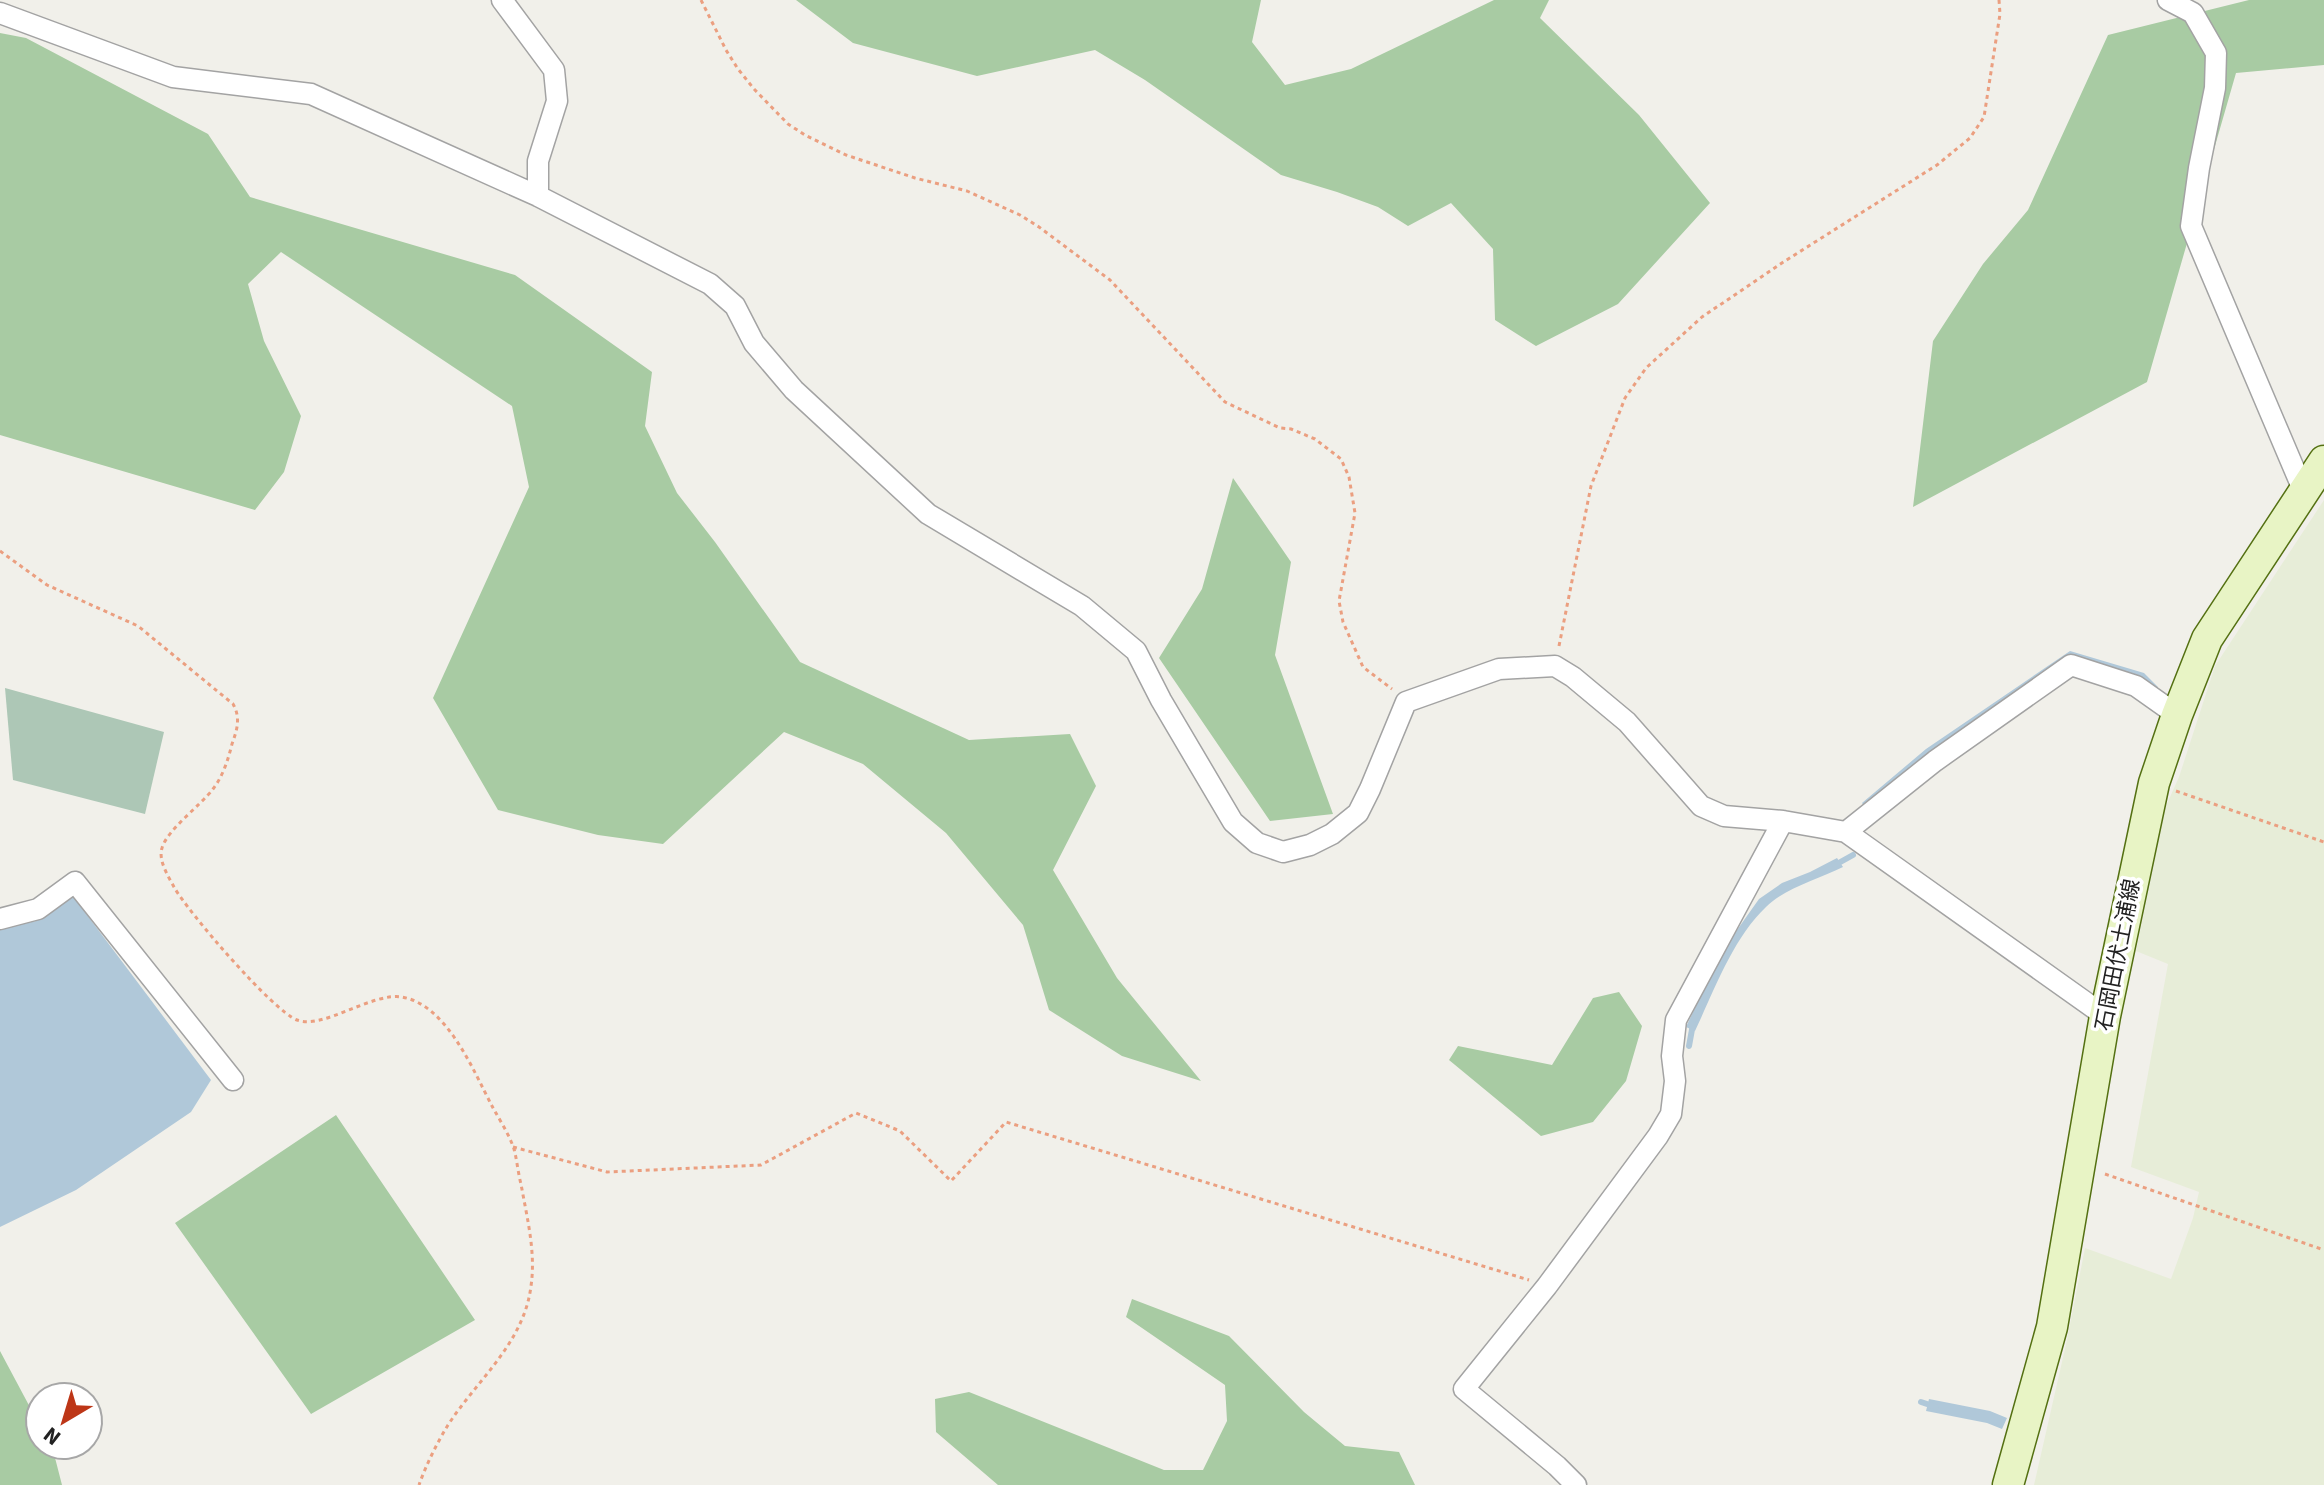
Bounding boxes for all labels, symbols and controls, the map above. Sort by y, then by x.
street label: 石岡田伏土浦線 [2088,876,2148,1034]
north arrow [24,1381,104,1461]
text: N [37,1419,68,1453]

